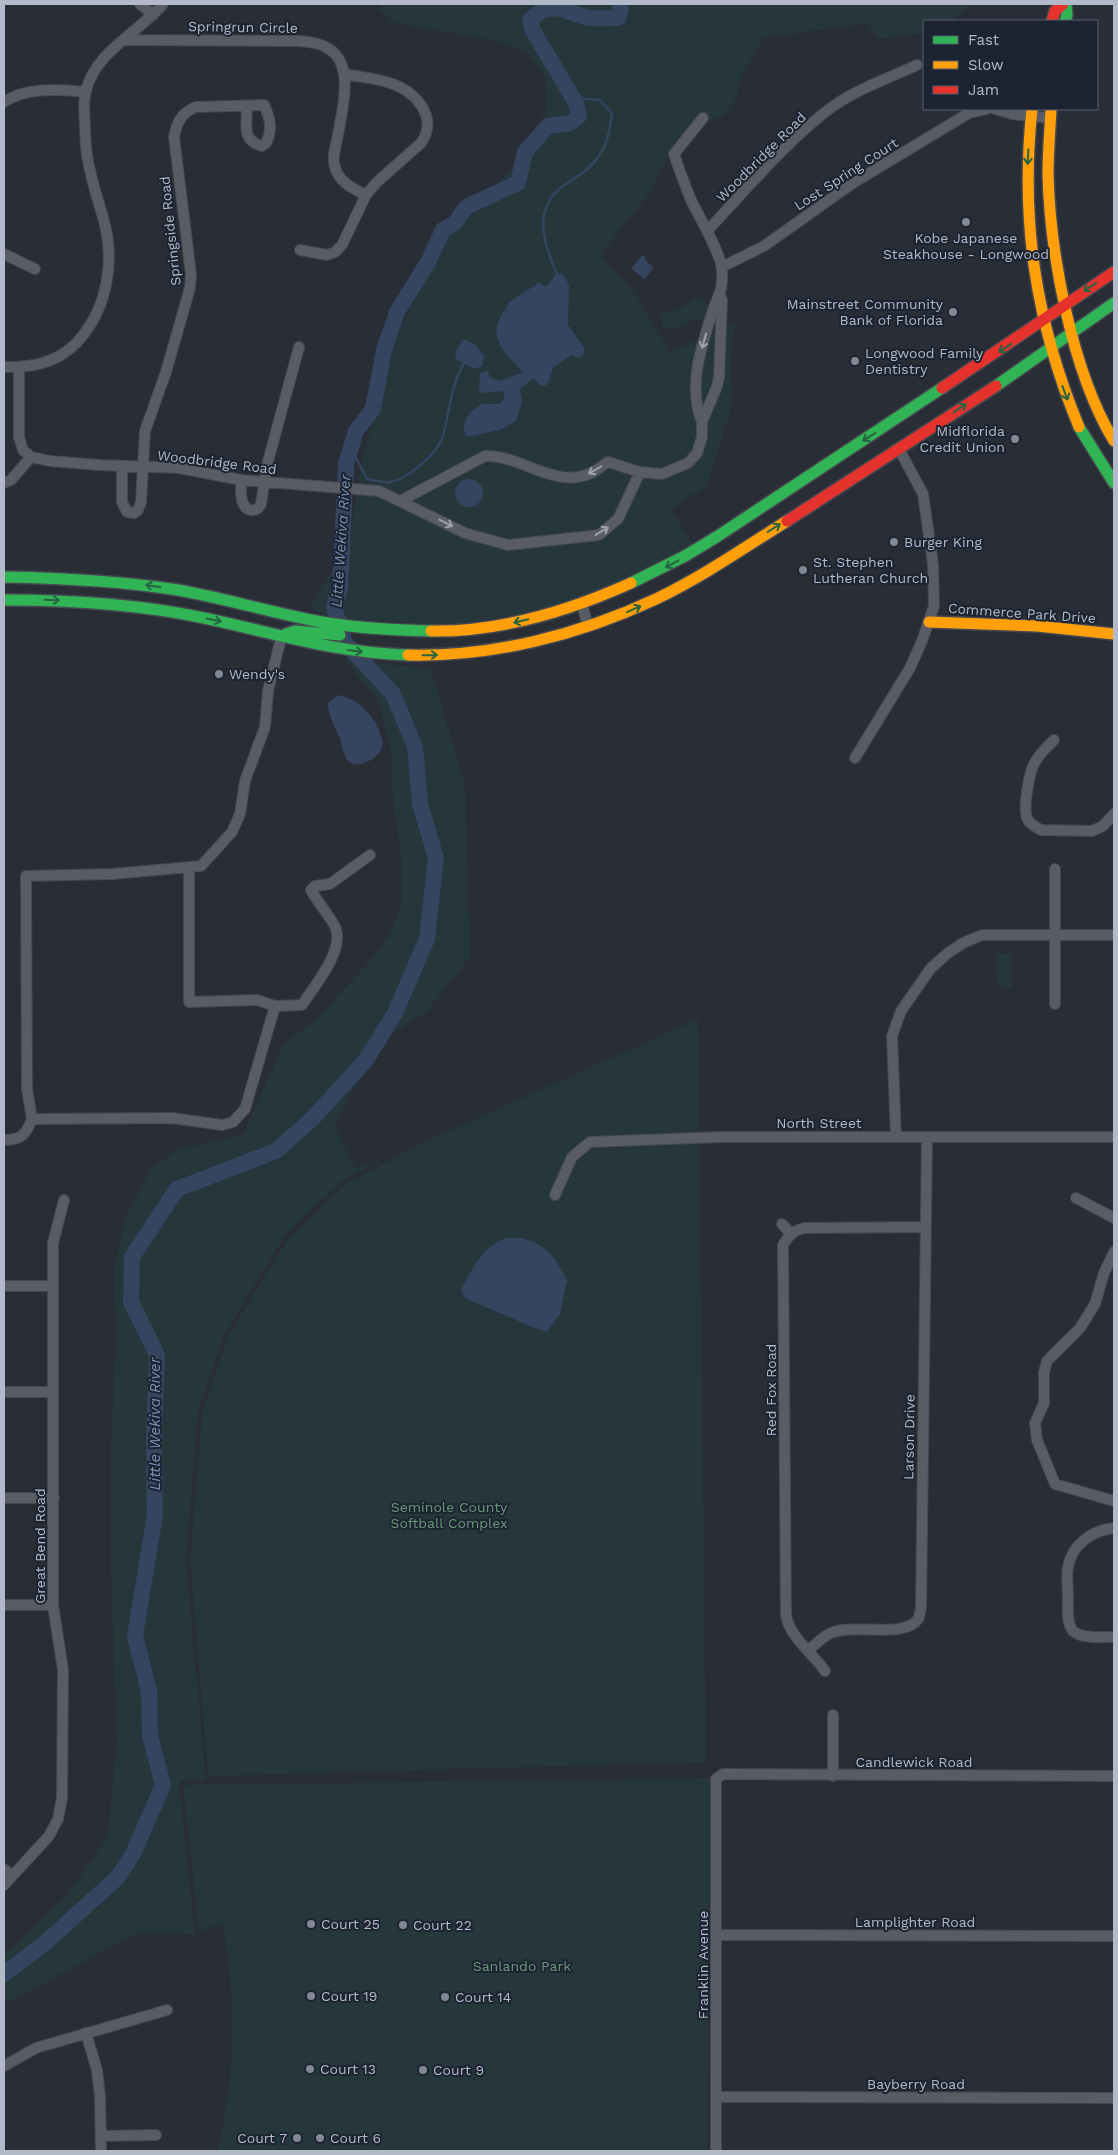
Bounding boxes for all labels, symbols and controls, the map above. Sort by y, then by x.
street label: Springrun Circle [188,18,298,36]
legend [923,20,1098,110]
text: Fast [968,31,1000,49]
text: Slow [968,56,1004,74]
text: Jam [968,81,999,99]
street label: Woodbridge Road [713,109,809,205]
street label: Lost Spring Court [791,134,901,213]
one-way arrow [1023,149,1032,165]
street label: Springside Road [156,175,184,287]
marker: Kobe Japanese Steakhouse - Longwood [960,216,972,228]
place label: Kobe Japanese Steakhouse - Longwood [883,230,1049,262]
one-way arrow [1083,282,1097,293]
place label: Mainstreet Community Bank of Florida [787,296,944,328]
marker: Mainstreet Community Bank of Florida [947,306,959,318]
one-way arrow [698,333,708,349]
one-way arrow [998,343,1012,353]
place label: Longwood Family Dentistry [865,345,984,377]
marker: Longwood Family Dentistry [849,355,861,367]
one-way arrow [1061,385,1071,400]
one-way arrow [953,403,967,413]
place label: Midflorida Credit Union [919,423,1005,455]
one-way arrow [862,432,876,442]
marker: Midflorida Credit Union [1009,433,1021,445]
street label: Woodbridge Road [156,447,278,477]
one-way arrow [588,464,602,475]
water label: Little Wekiva River [327,473,355,608]
one-way arrow [438,518,453,528]
one-way arrow [767,523,781,533]
one-way arrow [595,525,609,536]
place label: Burger King [904,534,982,550]
marker: Burger King [888,536,900,548]
place label: St. Stephen Lutheran Church [813,554,928,586]
one-way arrow [665,560,680,569]
marker: St. Stephen Lutheran Church [797,564,809,576]
one-way arrow [145,580,161,590]
one-way arrow [44,596,60,605]
street label: Commerce Park Drive [947,600,1097,626]
one-way arrow [626,604,641,613]
one-way arrow [205,616,221,626]
one-way arrow [513,617,529,626]
one-way arrow [346,646,362,656]
one-way arrow [422,650,438,659]
place label: Wendy's [229,666,285,682]
marker: Wendy's [213,668,225,680]
street label: North Street [776,1115,862,1131]
street label: Red Fox Road [763,1344,779,1436]
water label: Little Wekiva River [146,1356,164,1491]
street label: Larson Drive [900,1394,918,1480]
street label: Great Bend Road [32,1488,48,1604]
park label: Seminole County Softball Complex [390,1499,508,1531]
street label: Candlewick Road [855,1754,973,1770]
street label: Franklin Avenue [695,1911,711,2019]
street label: Lamplighter Road [855,1914,975,1930]
place label: Court 25 [321,1916,380,1932]
place label: Court 22 [413,1917,472,1933]
marker: Court 25 [305,1918,317,1930]
marker: Court 22 [397,1919,409,1931]
park label: Sanlando Park [473,1958,571,1974]
place label: Court 19 [321,1988,377,2004]
place label: Court 14 [455,1989,511,2005]
marker: Court 19 [305,1990,317,2002]
marker: Court 14 [439,1991,451,2003]
place label: Court 13 [320,2061,376,2077]
place label: Court 9 [433,2062,484,2078]
marker: Court 13 [304,2063,316,2075]
marker: Court 9 [417,2064,429,2076]
street label: Bayberry Road [867,2076,965,2092]
place label: Court 7 [237,2130,287,2146]
place label: Court 6 [330,2130,381,2146]
marker: Court 7 [291,2132,303,2144]
marker: Court 6 [314,2132,326,2144]

